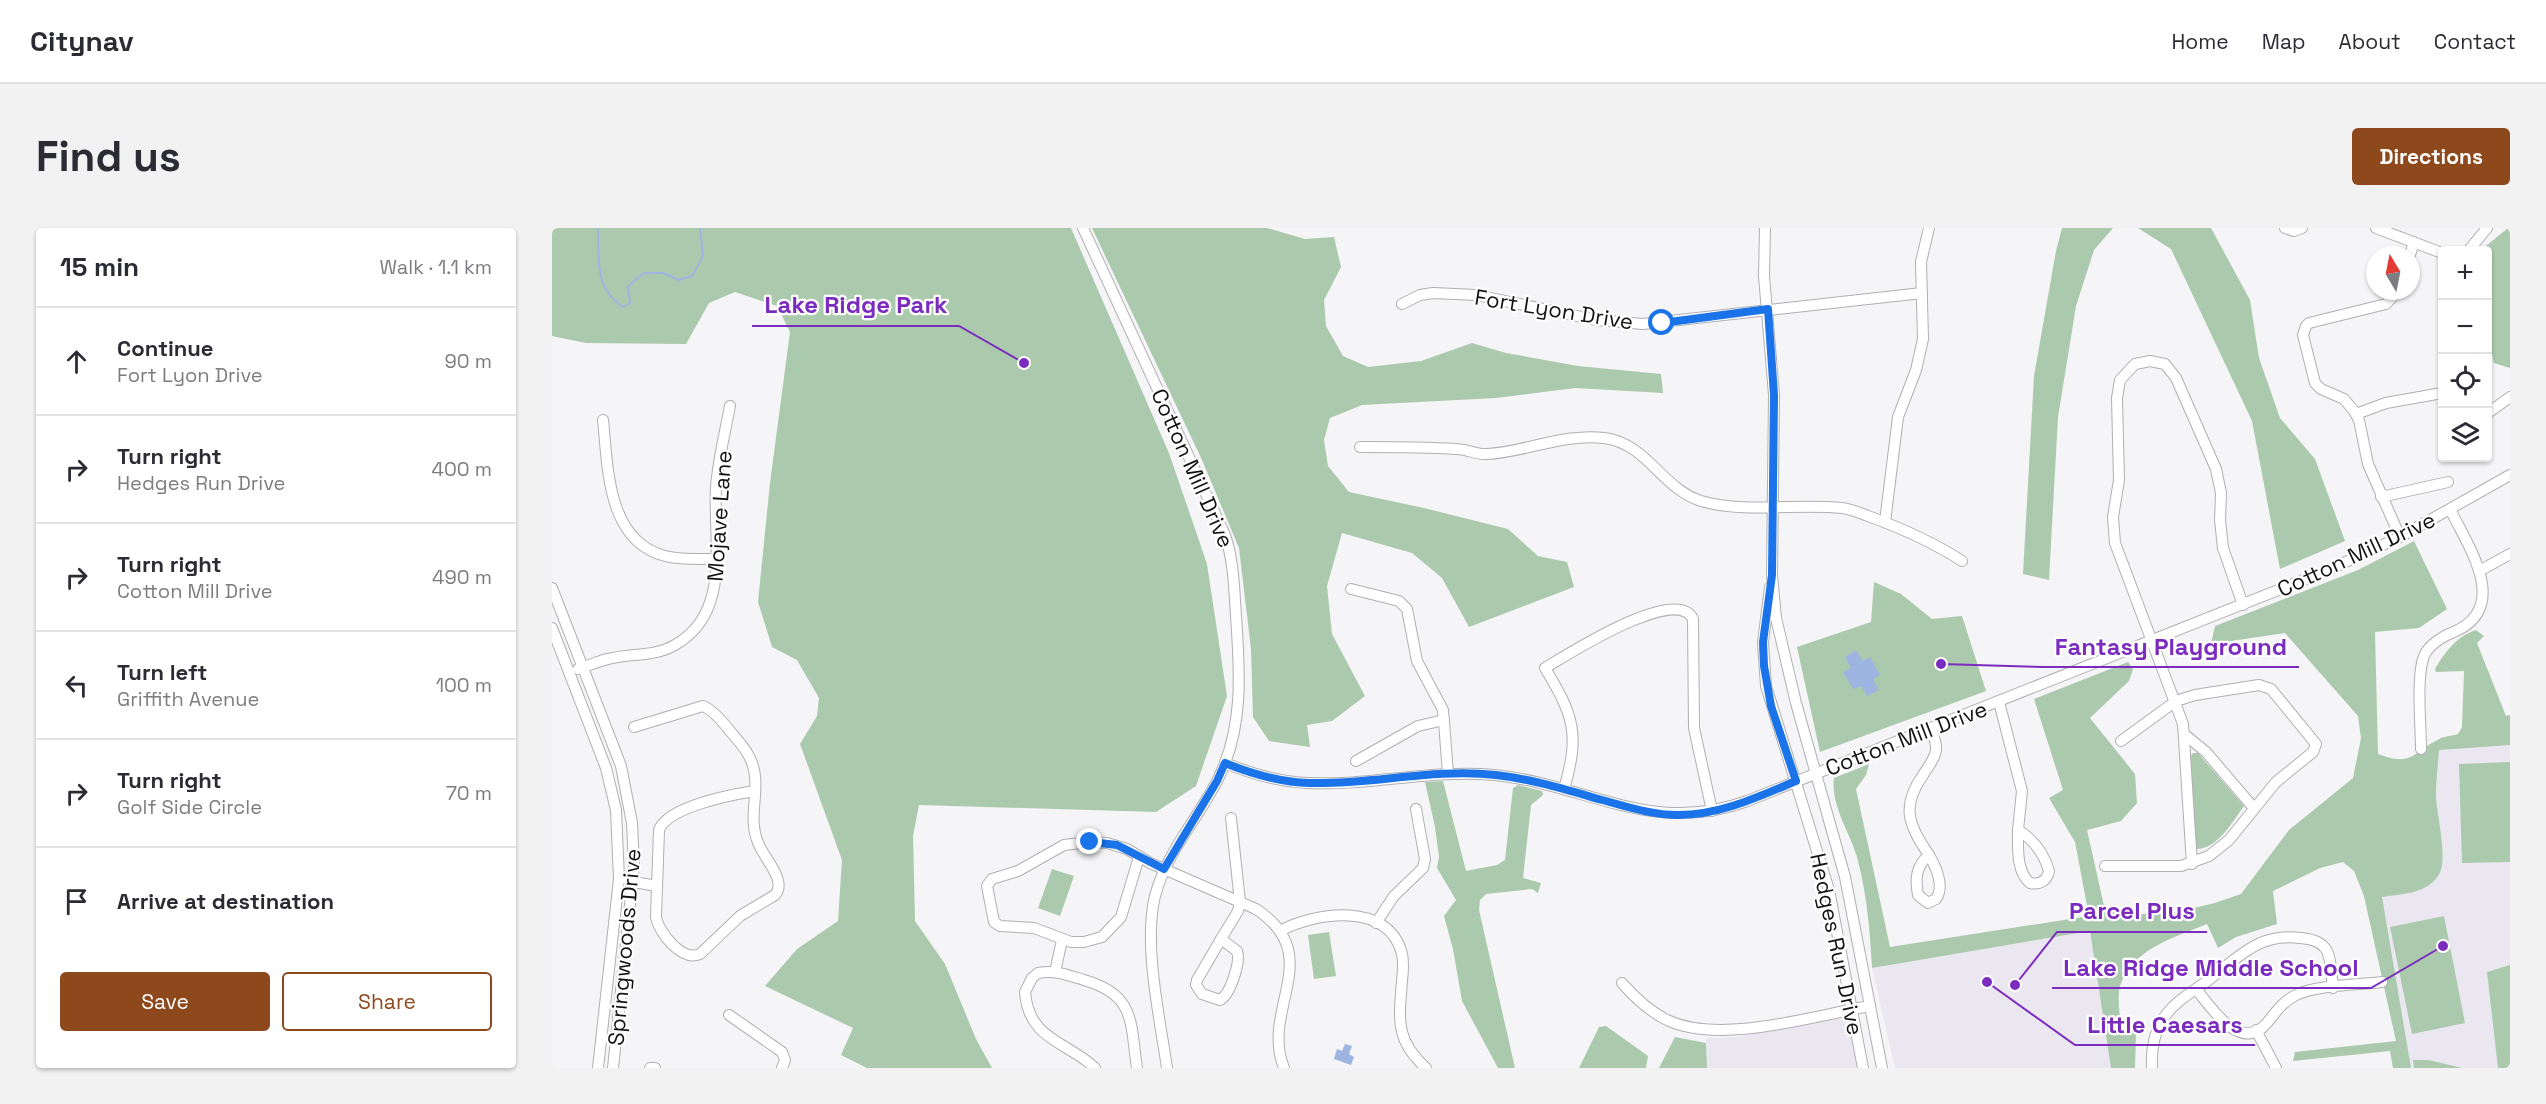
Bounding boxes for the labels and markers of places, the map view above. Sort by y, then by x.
callout: Lake Ridge Park [752,284,959,326]
callout: Fantasy Playground [2043,625,2299,667]
callout: Parcel Plus [2057,890,2207,932]
callout: Lake Ridge Middle School [2052,946,2371,988]
callout: Little Caesars [2075,1003,2255,1045]

